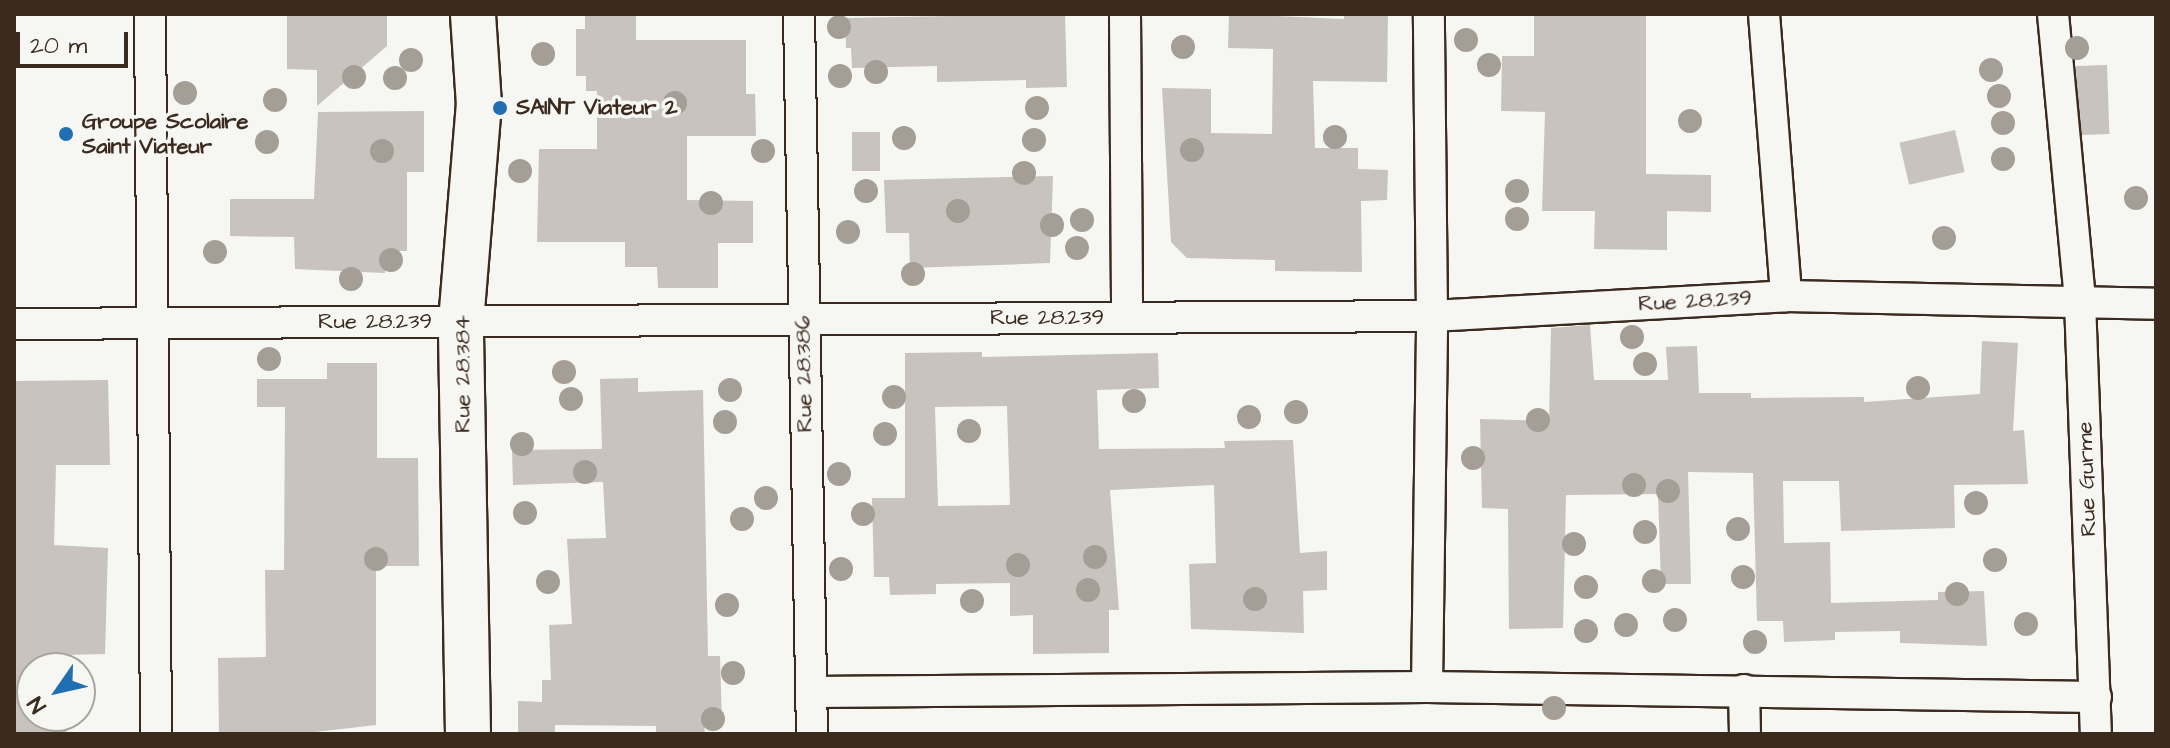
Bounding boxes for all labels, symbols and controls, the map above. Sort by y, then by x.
scale bar [20,16,132,66]
text: 20 m [30,29,87,63]
place label: SAINT Viateur 2 [516,95,678,121]
marker: SAINT Viateur 2 [491,99,509,117]
place label: Groupe Scolaire Saint Viateur [82,108,248,160]
marker: Groupe Scolaire Saint Viateur [57,125,75,143]
street label: Rue 28.239 [1637,285,1753,317]
street label: Rue 28.239 [990,305,1104,331]
street label: Rue 28.239 [318,309,432,335]
street label: Rue 28.384 [450,315,476,433]
street label: Rue 28.386 [790,315,818,433]
street label: Rue Gurme [2072,421,2102,537]
north arrow [16,652,96,732]
text: N [21,690,54,719]

